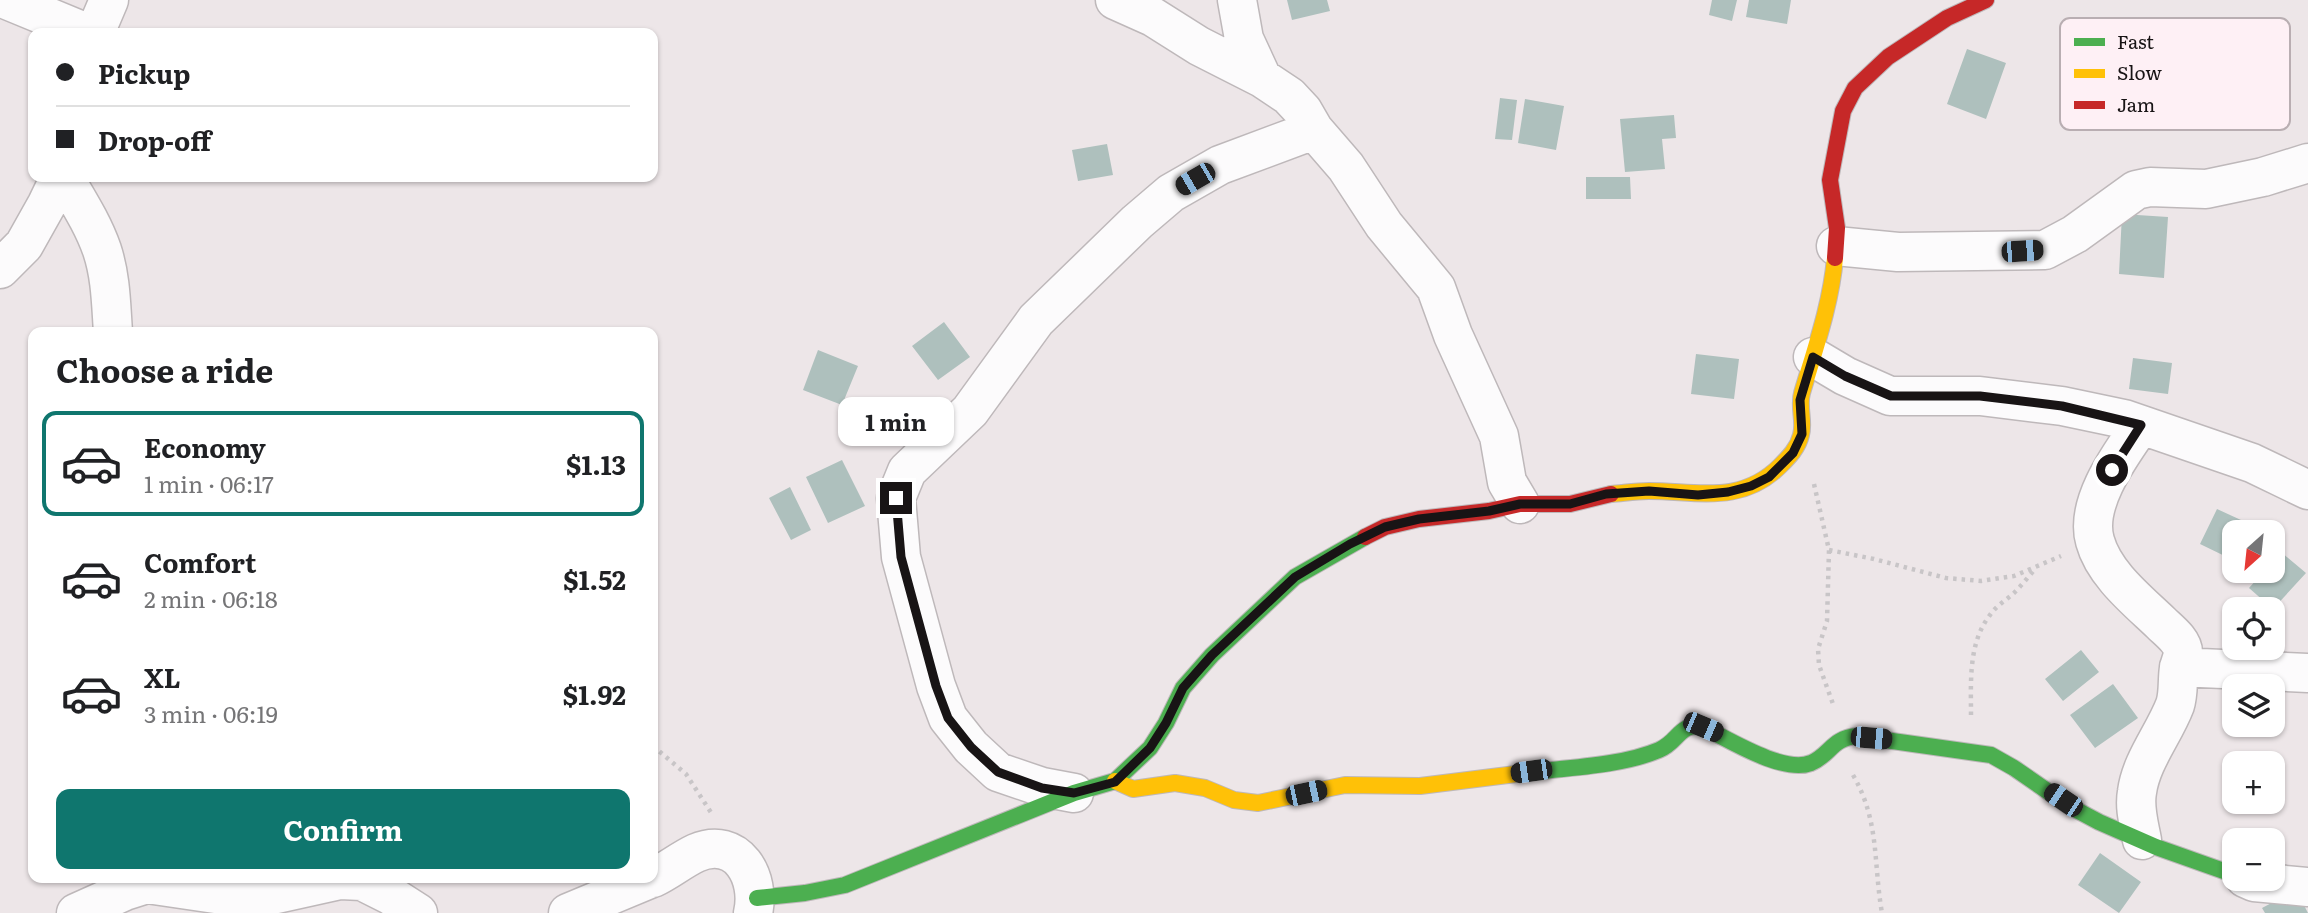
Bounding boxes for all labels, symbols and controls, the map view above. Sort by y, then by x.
legend [2060,18,2290,130]
text: Fast [2117,27,2154,55]
text: Pickup [98,53,190,92]
text: Slow [2117,58,2162,86]
text: Jam [2117,90,2155,118]
text: Drop-off [98,120,211,159]
car [1172,159,1219,199]
car [2001,239,2044,263]
text: Choose a ride [56,345,273,393]
callout: 1 min [838,396,954,446]
text: 1 min [865,404,927,438]
text: Economy [144,427,266,466]
icon: car [60,432,123,495]
text: $1.13 [566,444,626,483]
route start [2096,454,2128,486]
text: 1 min · 06:17 [144,466,274,500]
route end [880,482,912,514]
north arrow [2222,520,2286,583]
map controls [2222,520,2285,891]
text: Comfort [144,542,256,581]
icon: car [60,547,123,610]
text: $1.52 [563,559,626,598]
text: 2 min · 06:18 [144,581,278,615]
button: locate [2222,597,2285,660]
text: XL [144,657,181,696]
icon: car [60,662,123,725]
text: $1.92 [563,674,626,713]
button: layers [2222,674,2285,737]
text: 3 min · 06:19 [144,696,278,730]
car [1680,709,1727,745]
car [1850,726,1893,750]
button: + [2222,751,2285,814]
car [1509,758,1554,784]
car [1284,778,1329,808]
car [2040,780,2087,820]
button: Confirm [56,789,630,869]
button: − [2222,828,2285,891]

